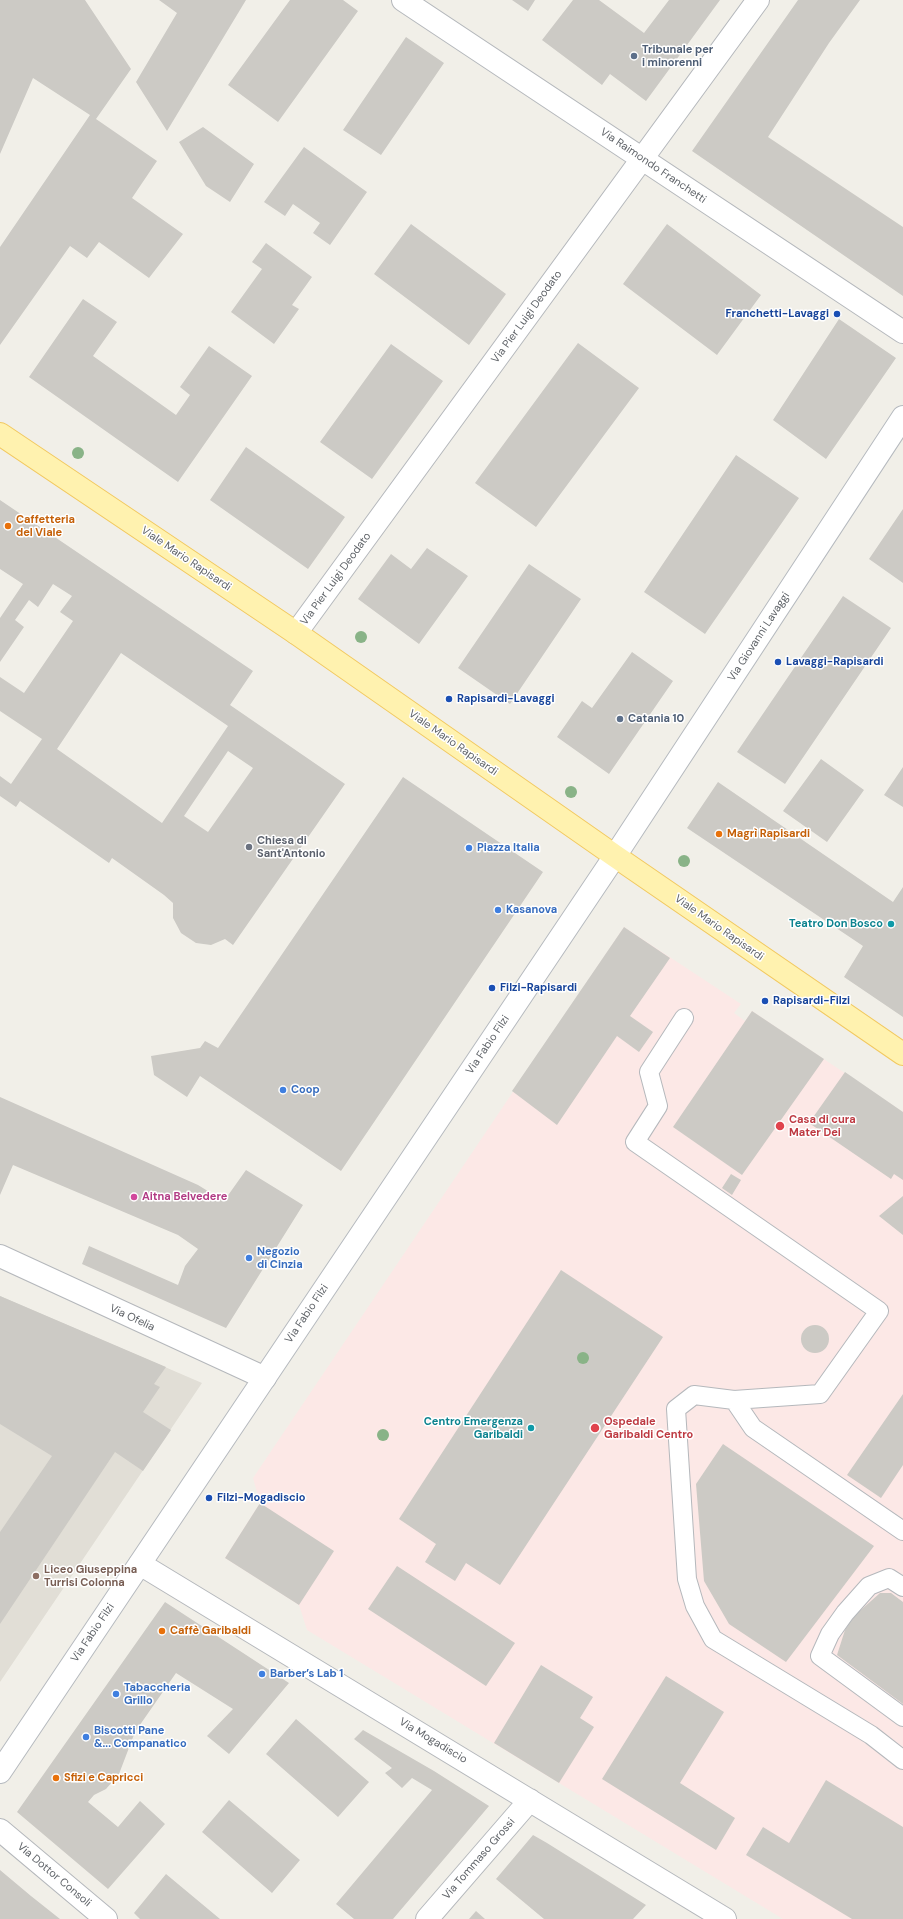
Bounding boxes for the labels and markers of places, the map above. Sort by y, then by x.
place label: Tribunale per i minorenni [642,43,713,69]
marker: Tribunale per i minorenni [629,51,639,61]
place label: Franchetti-Lavaggi [725,307,829,321]
marker: Franchetti-Lavaggi [832,309,842,319]
place label: Caffetteria del Viale [16,513,75,539]
marker: Caffetteria del Viale [3,521,13,531]
place label: Lavaggi-Rapisardi [786,655,884,669]
marker: Lavaggi-Rapisardi [773,657,783,667]
place label: Rapisardi-Lavaggi [457,692,555,706]
marker: Rapisardi-Lavaggi [444,694,454,704]
place label: Catania 10 [628,712,684,726]
marker: Catania 10 [615,714,625,724]
place label: Magrì Rapisardi [727,827,810,841]
marker: Magrì Rapisardi [714,829,724,839]
place label: Chiesa di Sant'Antonio [257,834,326,860]
place label: Piazza Italia [477,841,540,855]
marker: Chiesa di Sant'Antonio [244,842,254,852]
marker: Piazza Italia [464,843,474,853]
place label: Kasanova [506,903,557,917]
marker: Kasanova [493,905,503,915]
place label: Teatro Don Bosco [789,917,883,931]
marker: Teatro Don Bosco [886,919,896,929]
place label: Filzi-Rapisardi [500,981,577,995]
marker: Filzi-Rapisardi [487,983,497,993]
place label: Rapisardi-Filzi [773,994,850,1008]
marker: Rapisardi-Filzi [760,996,770,1006]
place label: Coop [291,1083,320,1097]
marker: Coop [278,1085,288,1095]
place label: Casa di cura Mater Dei [789,1113,856,1139]
marker: Casa di cura Mater Dei [774,1120,786,1132]
place label: Aitna Belvedere [142,1190,227,1204]
marker: Aitna Belvedere [129,1192,139,1202]
place label: Negozio di Cinzia [257,1245,303,1271]
marker: Negozio di Cinzia [244,1253,254,1263]
place label: Centro Emergenza Garibaldi [424,1415,523,1441]
place label: Ospedale Garibaldi Centro [604,1415,693,1441]
marker: Ospedale Garibaldi Centro [589,1422,601,1434]
marker: Centro Emergenza Garibaldi [526,1423,536,1433]
place label: Filzi-Mogadiscio [217,1491,305,1505]
marker: Filzi-Mogadiscio [204,1493,214,1503]
place label: Liceo Giuseppina Turrisi Colonna [44,1563,137,1589]
marker: Liceo Giuseppina Turrisi Colonna [31,1571,41,1581]
place label: Caffè Garibaldi [170,1624,251,1638]
marker: Caffè Garibaldi [157,1626,167,1636]
place label: Barber’s Lab 1 [270,1667,343,1681]
marker: Barber’s Lab 1 [257,1669,267,1679]
place label: Tabaccheria Grillo [124,1681,190,1707]
marker: Tabaccheria Grillo [111,1689,121,1699]
place label: Biscotti Pane &... Companatico [94,1724,187,1750]
marker: Biscotti Pane &... Companatico [81,1732,91,1742]
place label: Sfizi e Capricci [64,1771,143,1785]
marker: Sfizi e Capricci [51,1773,61,1783]

